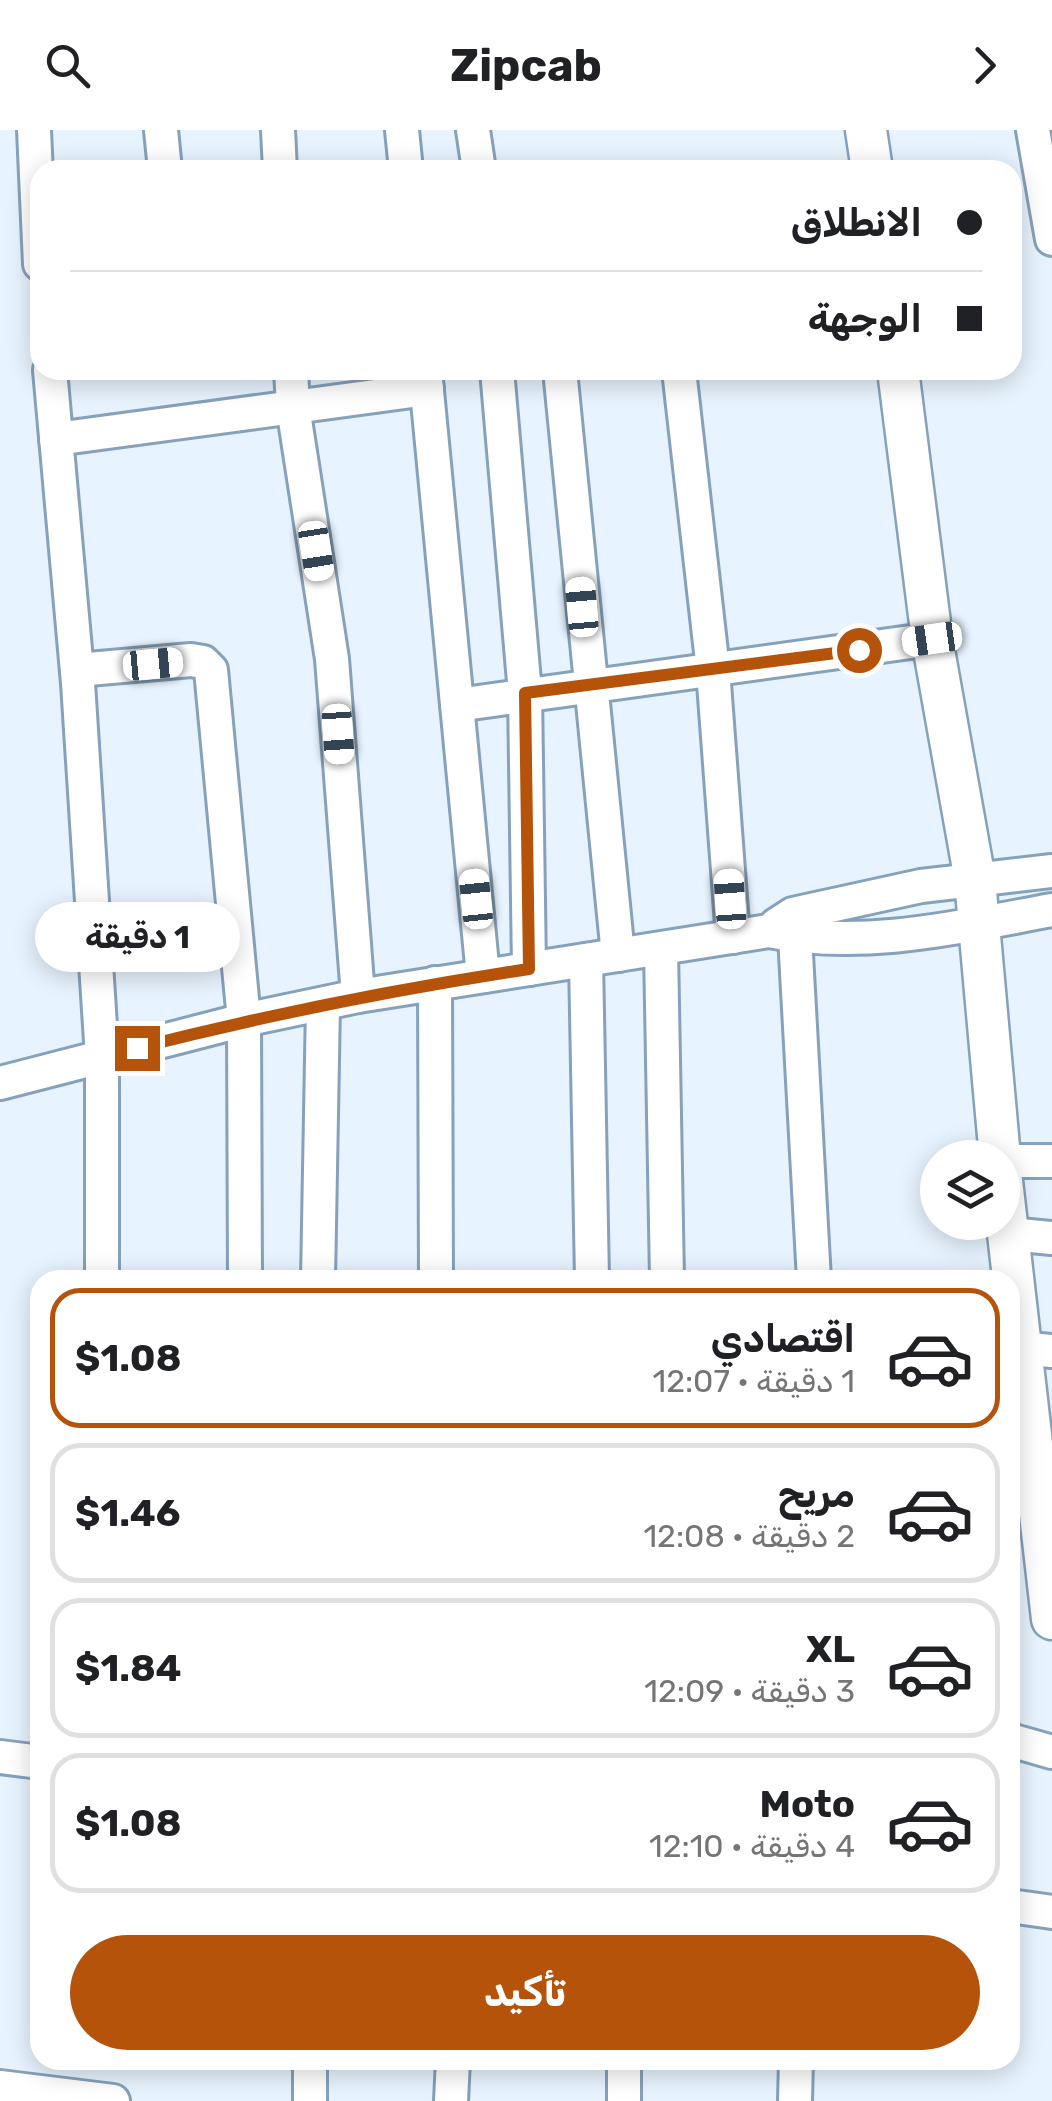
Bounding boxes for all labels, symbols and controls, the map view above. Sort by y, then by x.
icon: search [40,38,95,93]
icon: forward [957,38,1012,93]
text: Zipcab [450,39,602,92]
text: الانطلاق [791,200,922,246]
text: الوجهة [808,296,922,342]
car [296,519,336,583]
car [564,576,600,638]
car [900,620,964,658]
route start [837,628,882,673]
car [122,646,184,682]
car [321,703,355,765]
car [458,868,494,930]
car [713,868,747,930]
callout: 1 دقيقة [34,903,240,973]
text: 1 دقيقة [85,918,190,956]
route end [115,1026,160,1071]
map controls [920,1140,1020,1240]
button: layers [920,1140,1020,1240]
icon: car [885,1313,975,1403]
text: اقتصادي [711,1316,855,1362]
text: $1.08 [75,1335,181,1381]
text: 1 دقيقة · 12:07 [652,1362,855,1400]
icon: car [885,1468,975,1558]
text: مريح [778,1471,855,1517]
text: $1.46 [75,1490,180,1536]
text: 2 دقيقة · 12:08 [643,1517,855,1555]
icon: car [885,1623,975,1713]
text: XL [806,1626,855,1672]
text: $1.84 [75,1645,182,1691]
text: 3 دقيقة · 12:09 [644,1672,855,1710]
icon: car [885,1778,975,1868]
text: Moto [759,1781,855,1827]
text: $1.08 [75,1800,181,1846]
text: 4 دقيقة · 12:10 [649,1827,855,1865]
button: تأكيد [70,1935,980,2050]

